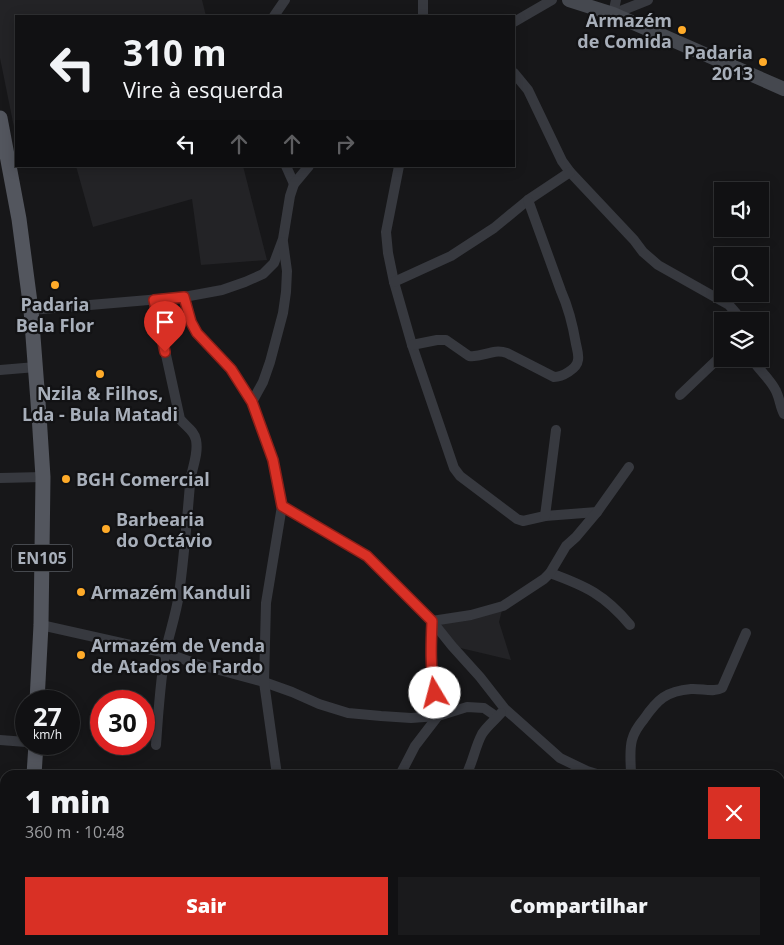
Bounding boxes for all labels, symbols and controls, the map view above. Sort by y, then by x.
place label: Armazém de Comida [577,8,672,53]
marker: Armazém de Comida [676,24,688,36]
text: 310 m [123,29,227,76]
icon: left [40,35,105,100]
place label: Padaria 2013 [684,40,753,85]
marker: Padaria 2013 [757,56,769,68]
text: Vire à esquerda [123,74,284,104]
icon: left [172,130,200,158]
icon: ahead [225,130,253,158]
icon: ahead [278,130,306,158]
icon: right [331,130,359,158]
map controls [714,182,769,367]
button: sound [714,182,769,237]
button: search [714,247,769,302]
marker: Padaria Bela Flor [49,279,61,291]
place label: Padaria Bela Flor [16,292,94,337]
pin [144,301,186,352]
icon: arrive [151,308,179,336]
button: layers [714,312,769,367]
marker: Nzila & Filhos, Lda - Bula Matadi [94,368,106,380]
place label: Nzila & Filhos, Lda - Bula Matadi [22,381,178,426]
place label: BGH Comercial [76,467,210,491]
marker: BGH Comercial [60,473,72,485]
place label: Barbearia do Octávio [116,507,212,552]
marker: Barbearia do Octávio [100,523,112,535]
road number: EN105 [12,544,72,572]
place label: Armazém Kanduli [91,580,251,604]
marker: Armazém Kanduli [75,586,87,598]
place label: Armazém de Venda de Atados de Fardo [91,633,265,678]
marker: Armazém de Venda de Atados de Fardo [75,649,87,661]
position arrow [408,666,460,718]
speed limit sign: 30 [90,690,155,755]
text: 27 [33,699,62,733]
text: km/h [33,726,62,743]
text: 1 min [25,781,110,822]
button: close [708,787,760,839]
text: 360 m · 10:48 [25,821,125,843]
button: Sair [25,877,388,935]
button: Compartilhar [398,877,760,935]

